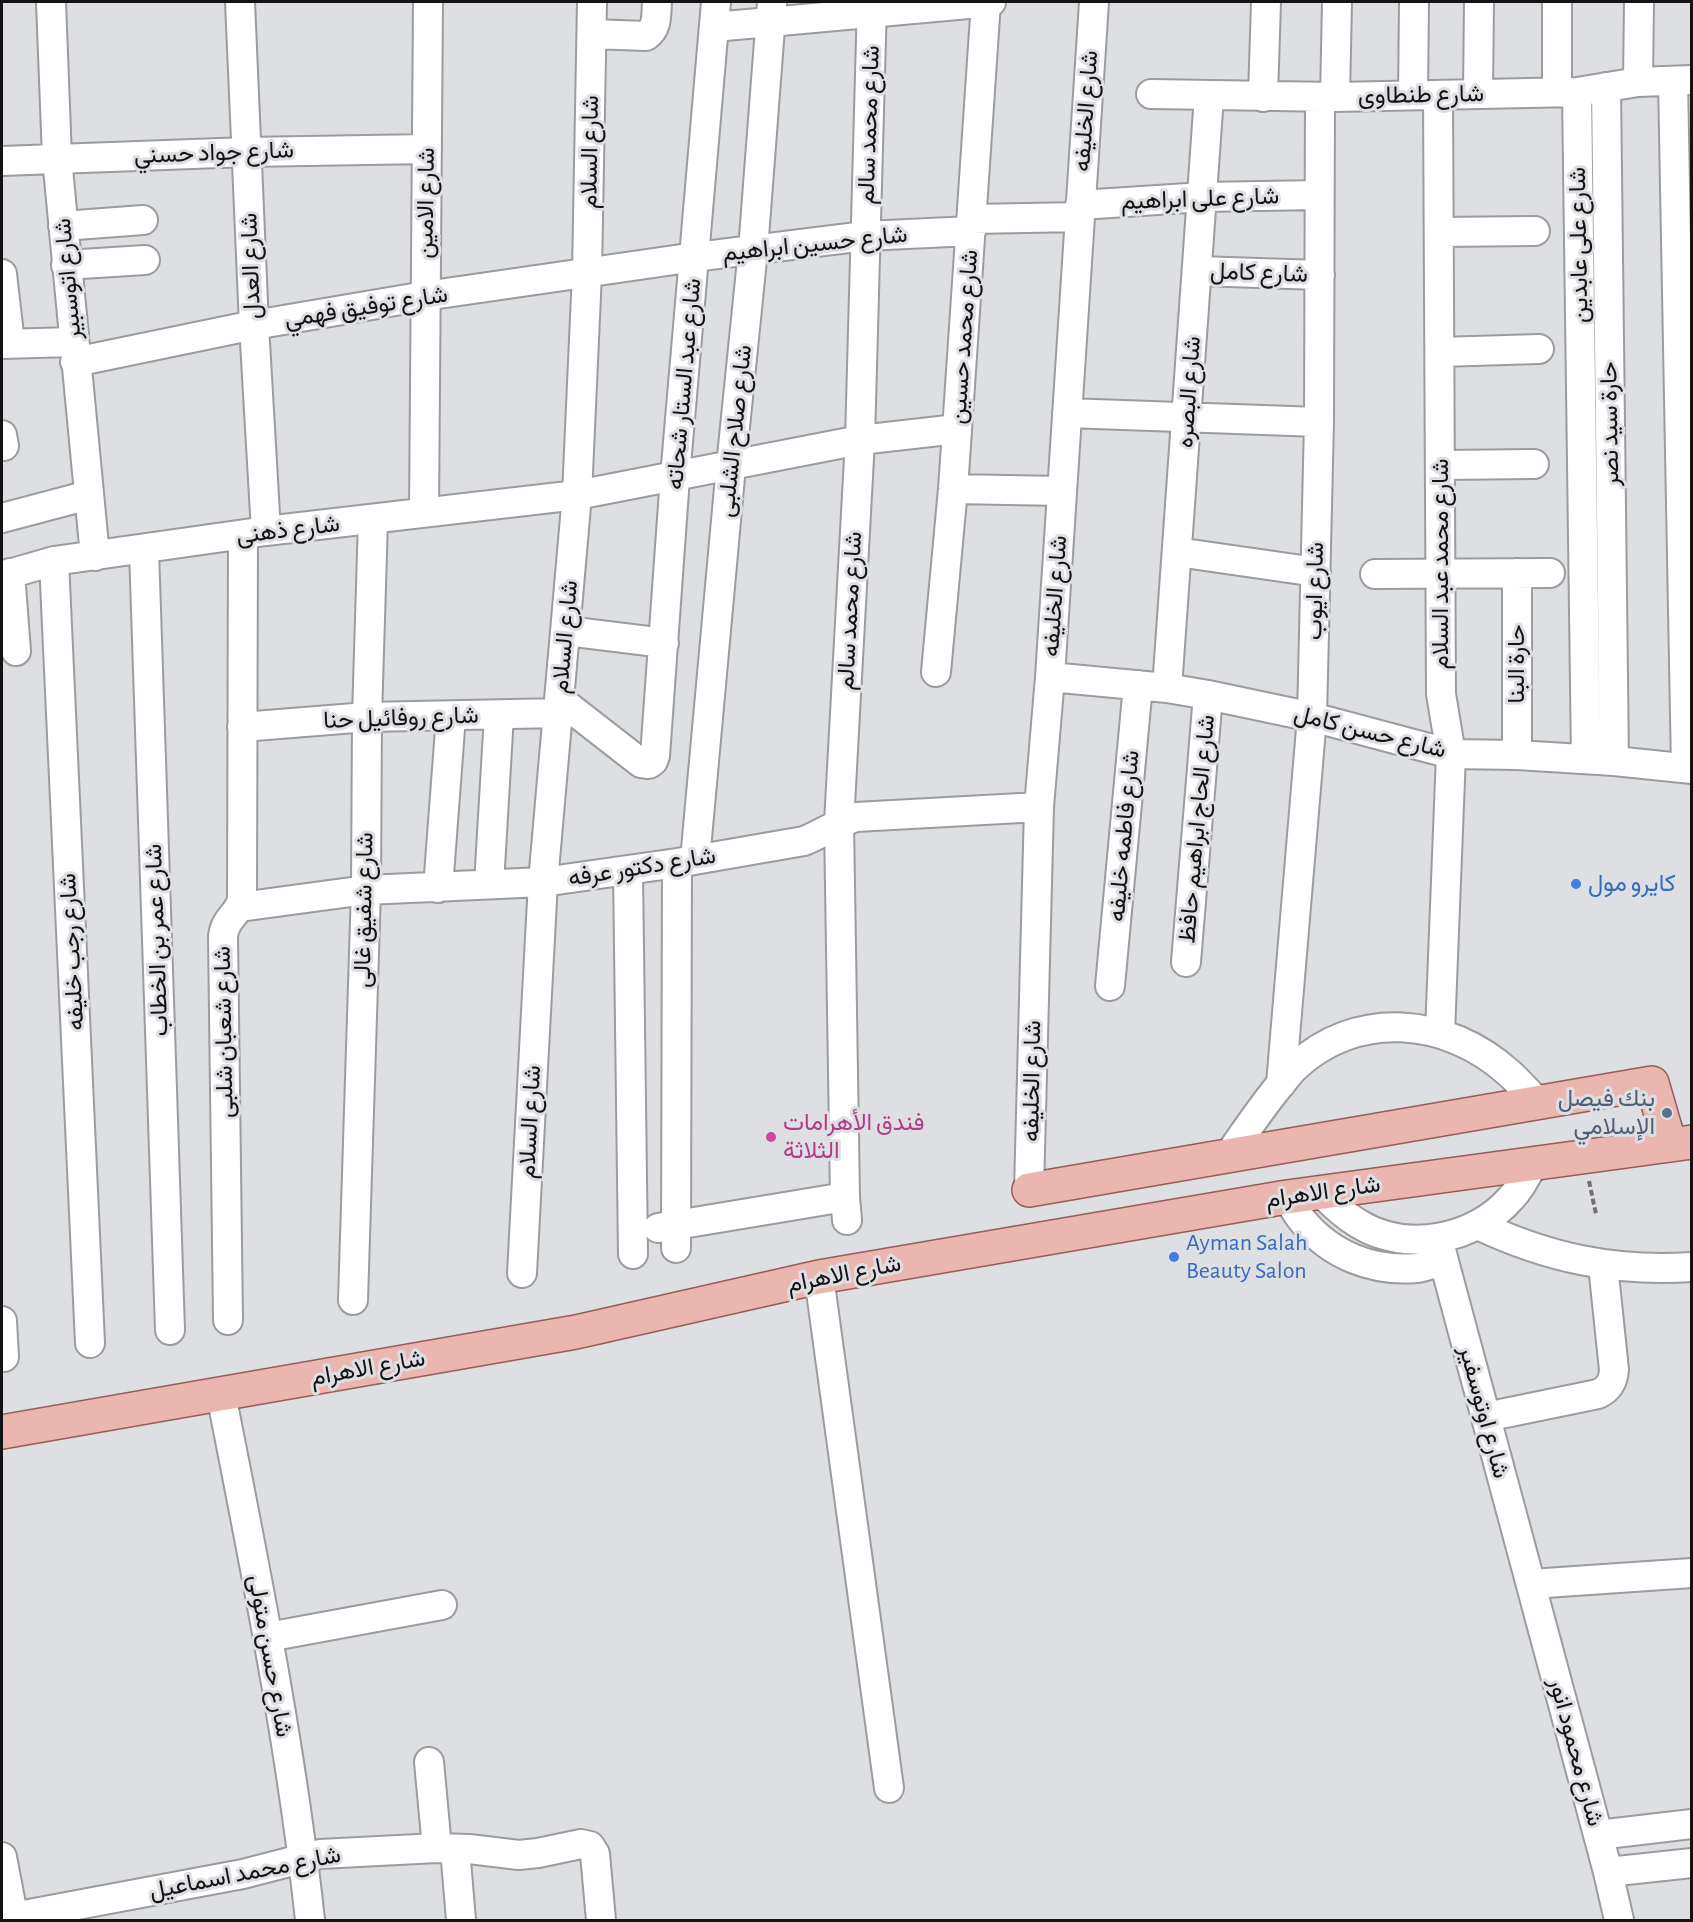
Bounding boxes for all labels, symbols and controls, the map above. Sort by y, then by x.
street label: شارع محمد سالم [852,45,886,205]
street label: شارع الخليفه [1067,49,1105,173]
street label: شارع طنطاوى [1358,80,1484,110]
street label: شارع السلام [575,95,605,209]
street label: شارع جواد حسني [134,136,294,170]
street label: شارع الامين [411,147,441,259]
street label: شارع على عابدين [1563,167,1595,323]
street label: شارع على ابراهيم [1120,182,1280,216]
street label: شارع العدل [235,212,267,320]
street label: شارع اتوسبير [48,217,88,341]
street label: شارع حسين ابراهيم [721,220,909,268]
street label: شارع محمد حسين [944,249,984,425]
street label: شارع كامل [1210,257,1308,289]
street label: شارع عبد الستار شحاته [660,277,708,491]
street label: شارع توفيق فهمي [282,280,450,334]
street label: شارع البصره [1171,335,1207,449]
street label: شارع صلاح الشلبى [712,343,758,519]
street label: حارة سيد نصر [1595,361,1625,487]
street label: شارع محمد عبد السلام [1427,459,1455,669]
street label: شارع ذهنى [235,509,341,551]
street label: شارع محمد سالم [831,531,869,691]
street label: شارع الخليفه [1036,534,1074,658]
street label: شارع ايوب [1300,542,1330,640]
street label: شارع السلام [546,579,584,695]
street label: حارة البنا [1503,624,1531,704]
street label: شارع حسن كامل [1291,699,1449,765]
street label: شارع روفائيل حنا [323,701,479,735]
street label: شارع الحاج ابراهيم حافظ [1173,713,1221,945]
street label: شارع فاطمه خليفه [1102,749,1146,923]
street label: شارع شفيق غالى [348,832,380,988]
street label: شارع دكتور عرفه [566,841,718,893]
street label: شارع عمر بن الخطاب [139,843,175,1037]
place label: كايرو مول [1588,870,1676,898]
street label: شارع رجب خليفه [53,872,91,1032]
marker: كايرو مول [1569,877,1583,891]
street label: شارع شعبان شلبى [208,946,240,1118]
street label: شارع الخليفه [1017,1020,1047,1142]
street label: شارع السلام [513,1064,547,1180]
place label: بنك فيصل الإسلامي [1558,1085,1655,1141]
marker: بنك فيصل الإسلامي [1660,1106,1674,1120]
place label: فندق الأهرامات الثلاثة [783,1109,925,1165]
marker: فندق الأهرامات الثلاثة [764,1130,778,1144]
street label: شارع الاهرام [1264,1170,1382,1214]
place label: Ayman Salah Beauty Salon [1186,1229,1307,1285]
street label: شارع الاهرام [785,1249,903,1299]
marker: Ayman Salah Beauty Salon [1167,1250,1181,1264]
street label: شارع اوتوسفير [1452,1343,1516,1481]
street label: شارع الاهرام [309,1344,427,1392]
street label: شارع حسن متولى [242,1573,298,1739]
street label: شارع محمود انور [1542,1675,1610,1829]
street label: شارع محمد اسماعيل [147,1840,343,1906]

